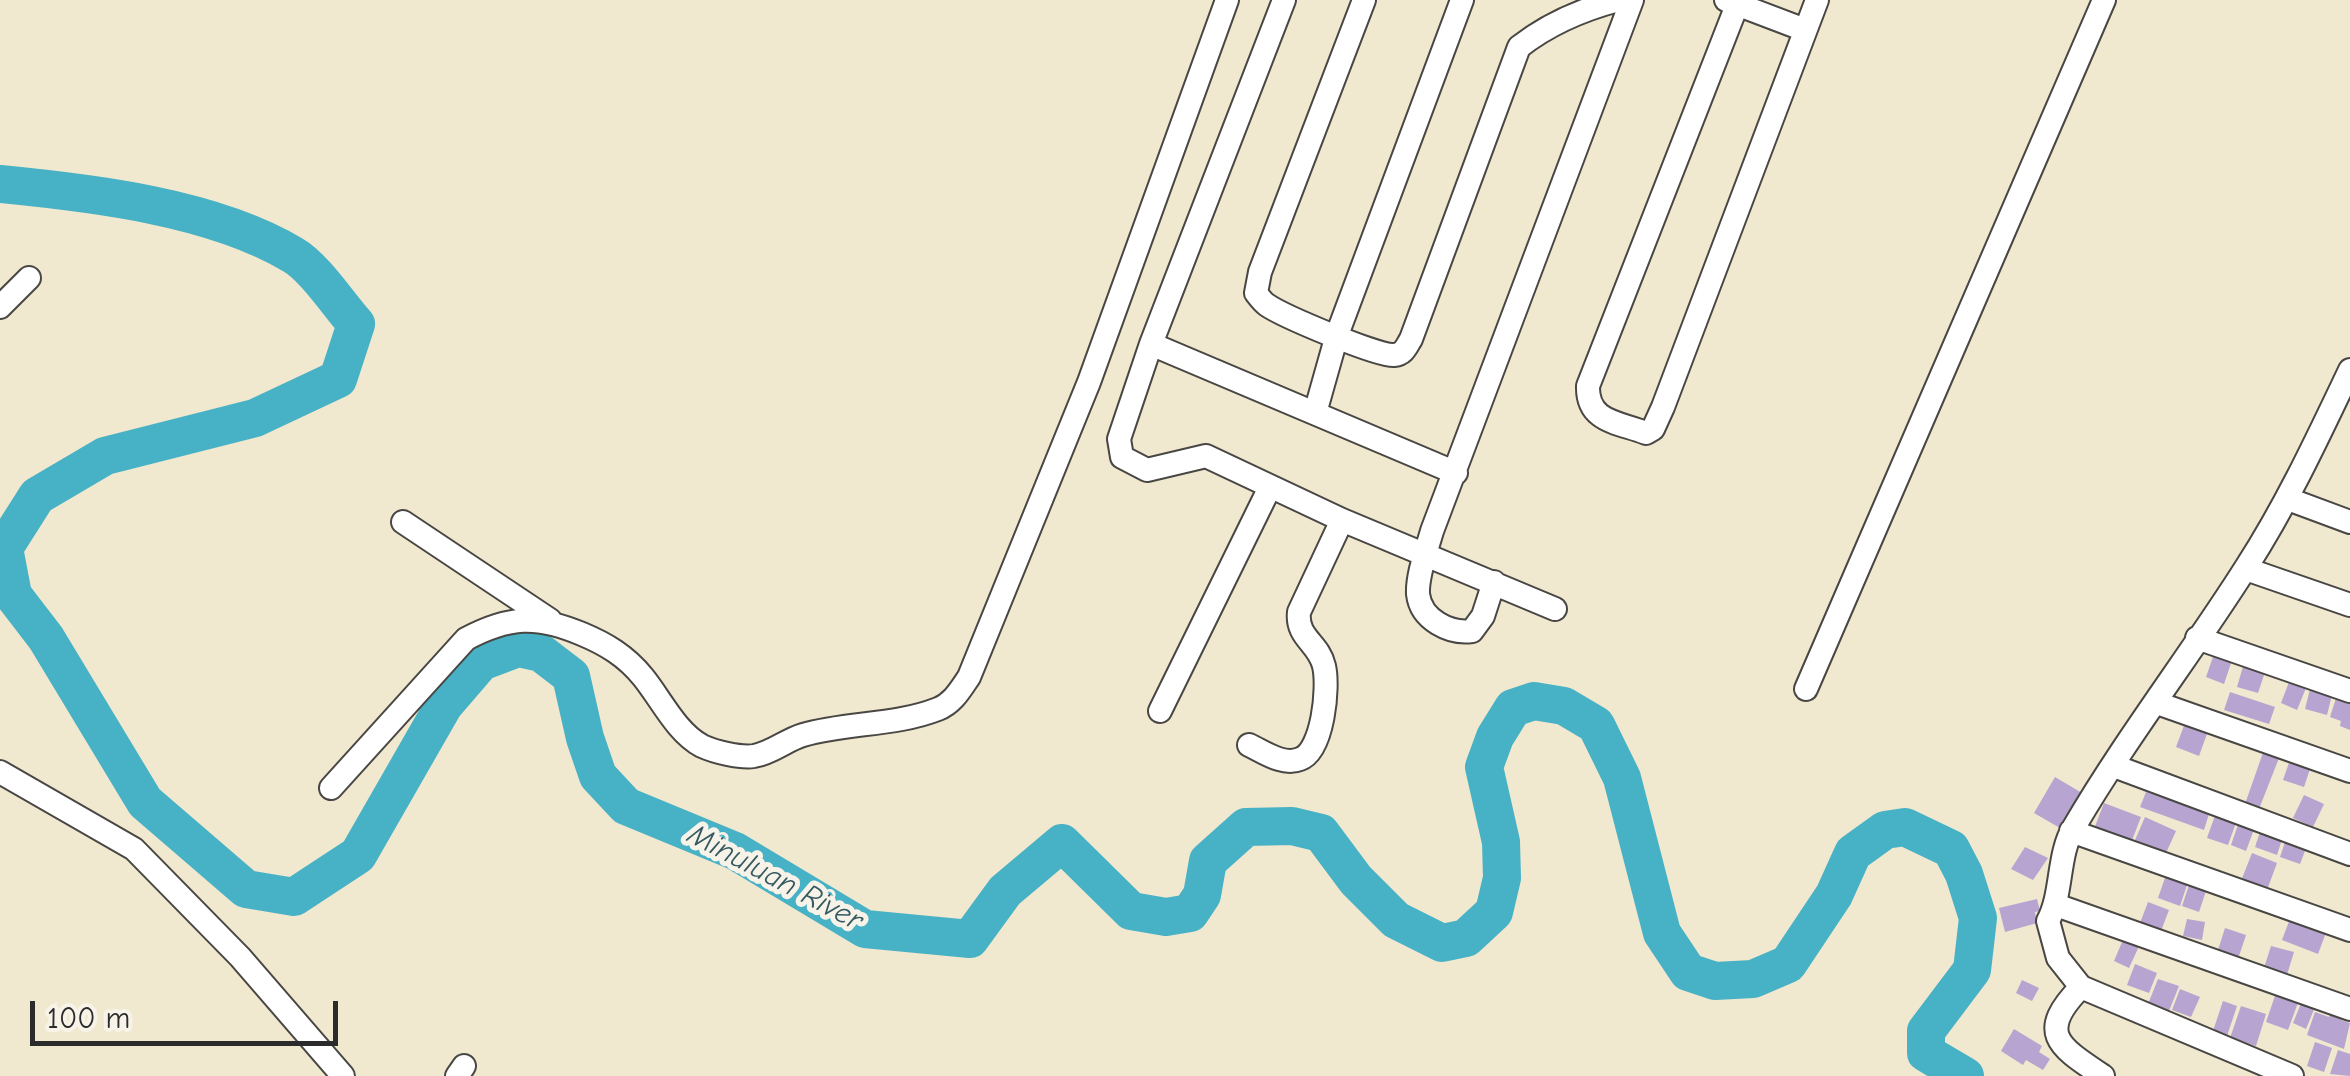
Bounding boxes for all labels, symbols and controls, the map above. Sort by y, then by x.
water label: Minuluan River [681,817,869,939]
scale bar [35,981,342,1043]
text: 100 m [47,1001,130,1036]

